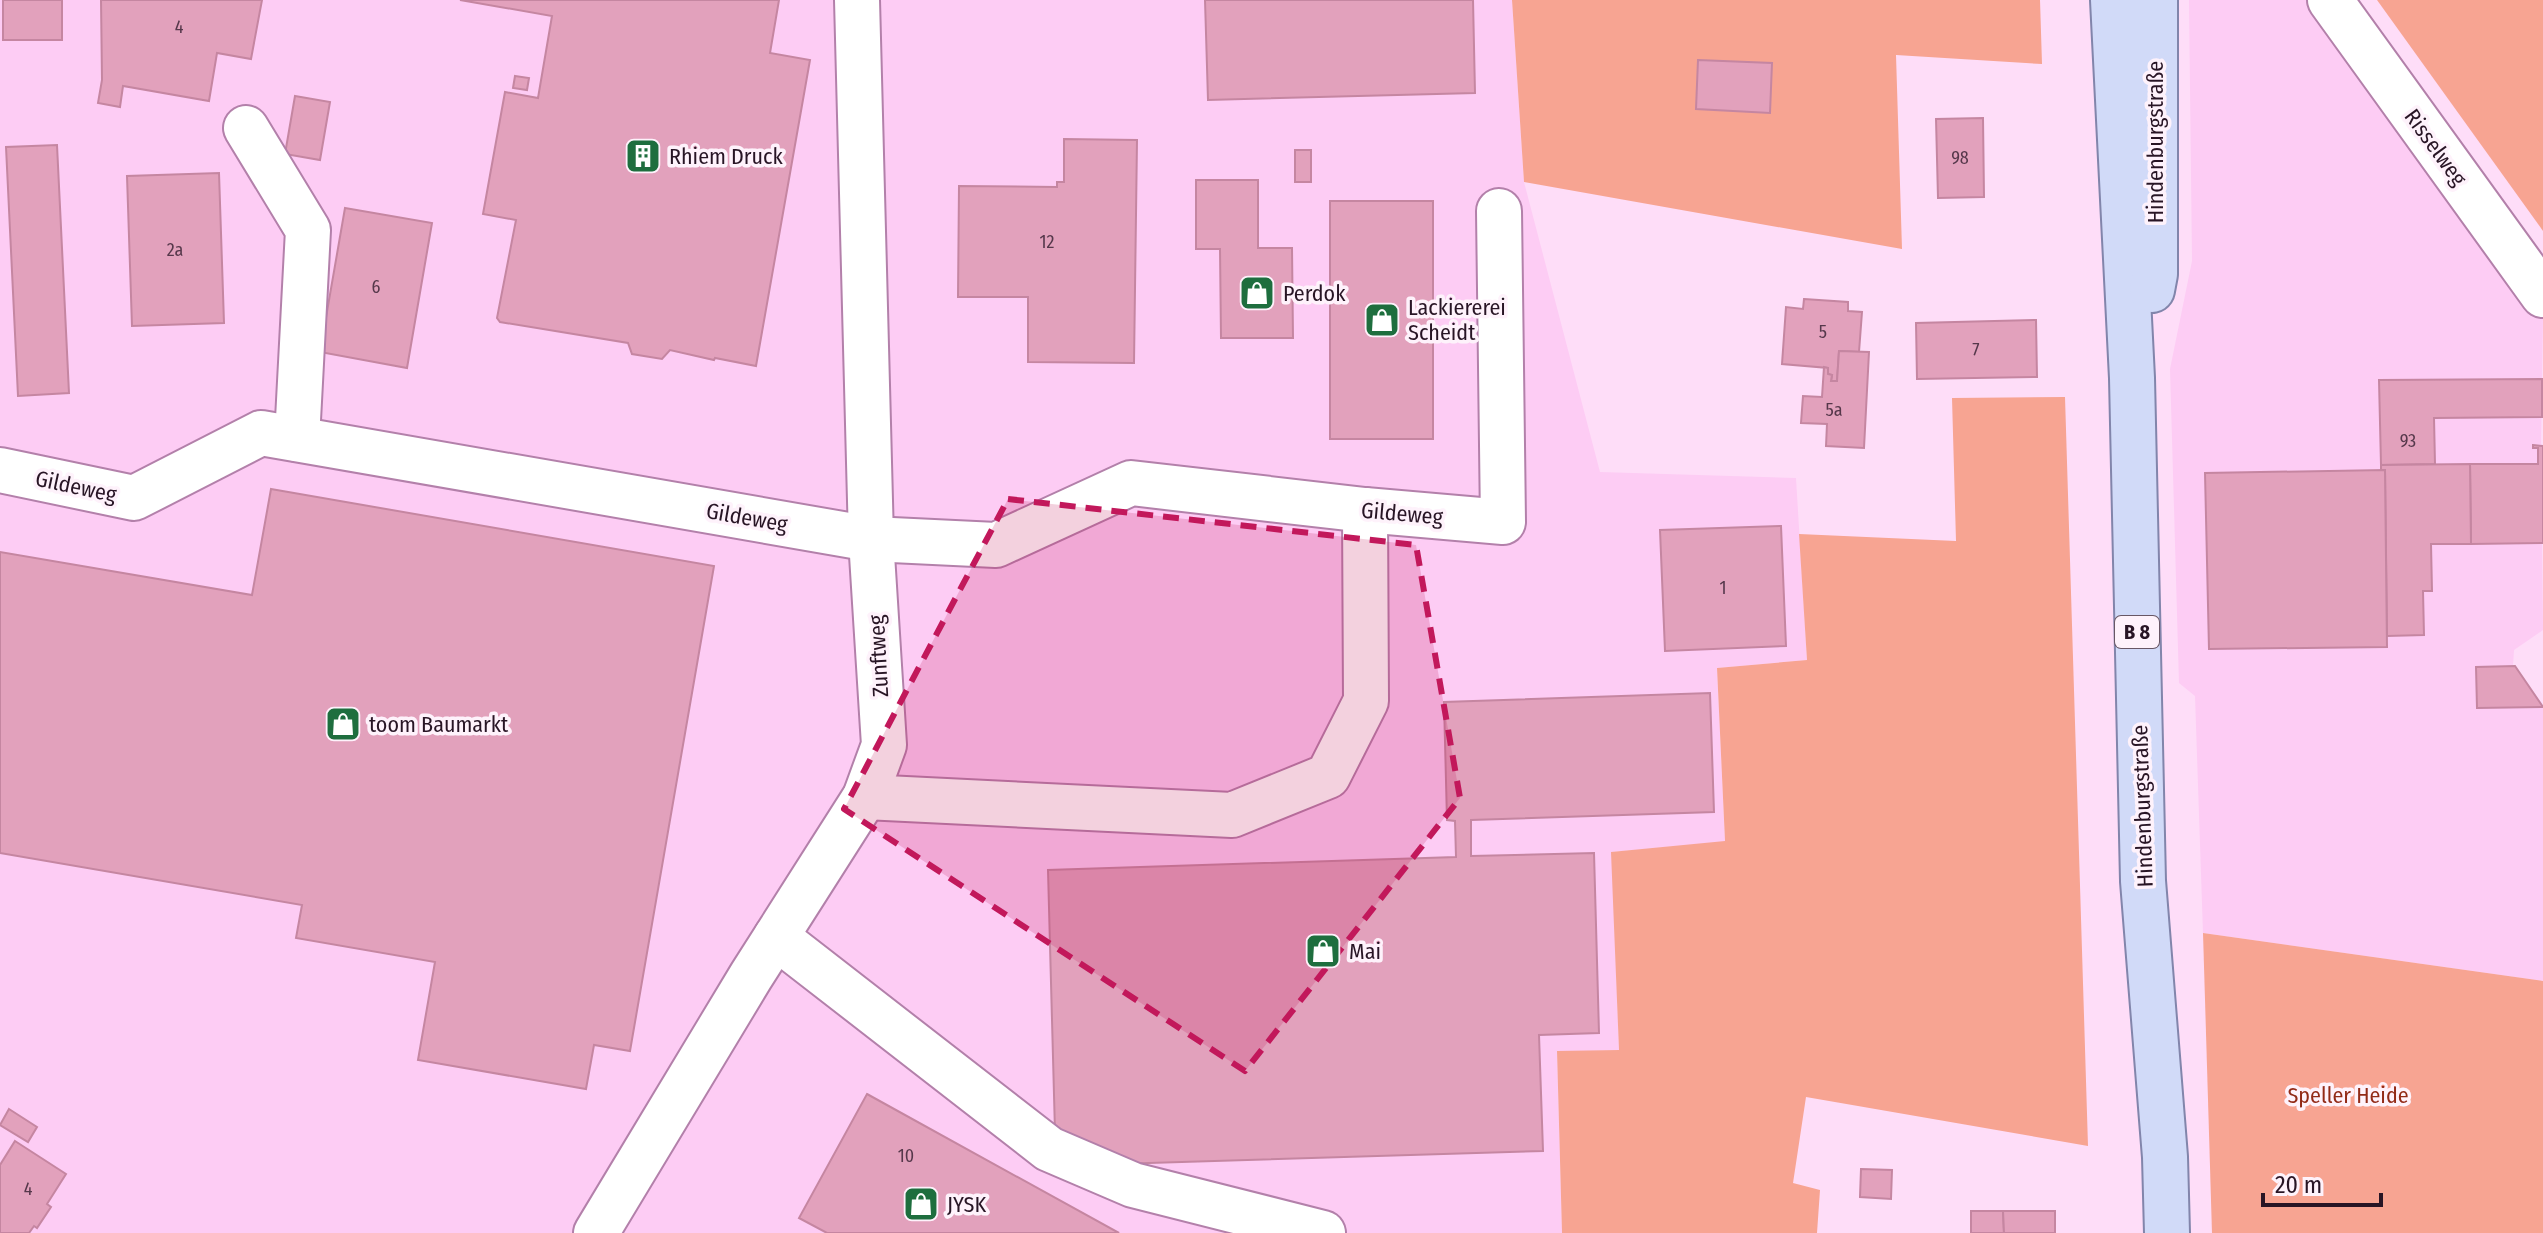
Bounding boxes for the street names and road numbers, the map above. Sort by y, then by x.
street label: Hindenburgstraße [2142,61,2169,223]
street label: Risselweg [2399,104,2473,192]
street label: Gildeweg [33,465,120,508]
street label: Gildeweg [1360,496,1445,531]
street label: Gildeweg [704,497,790,538]
street label: Zunftweg [863,613,894,698]
road number: B 8 [2115,616,2159,648]
street label: Hindenburgstraße [2126,724,2159,888]

